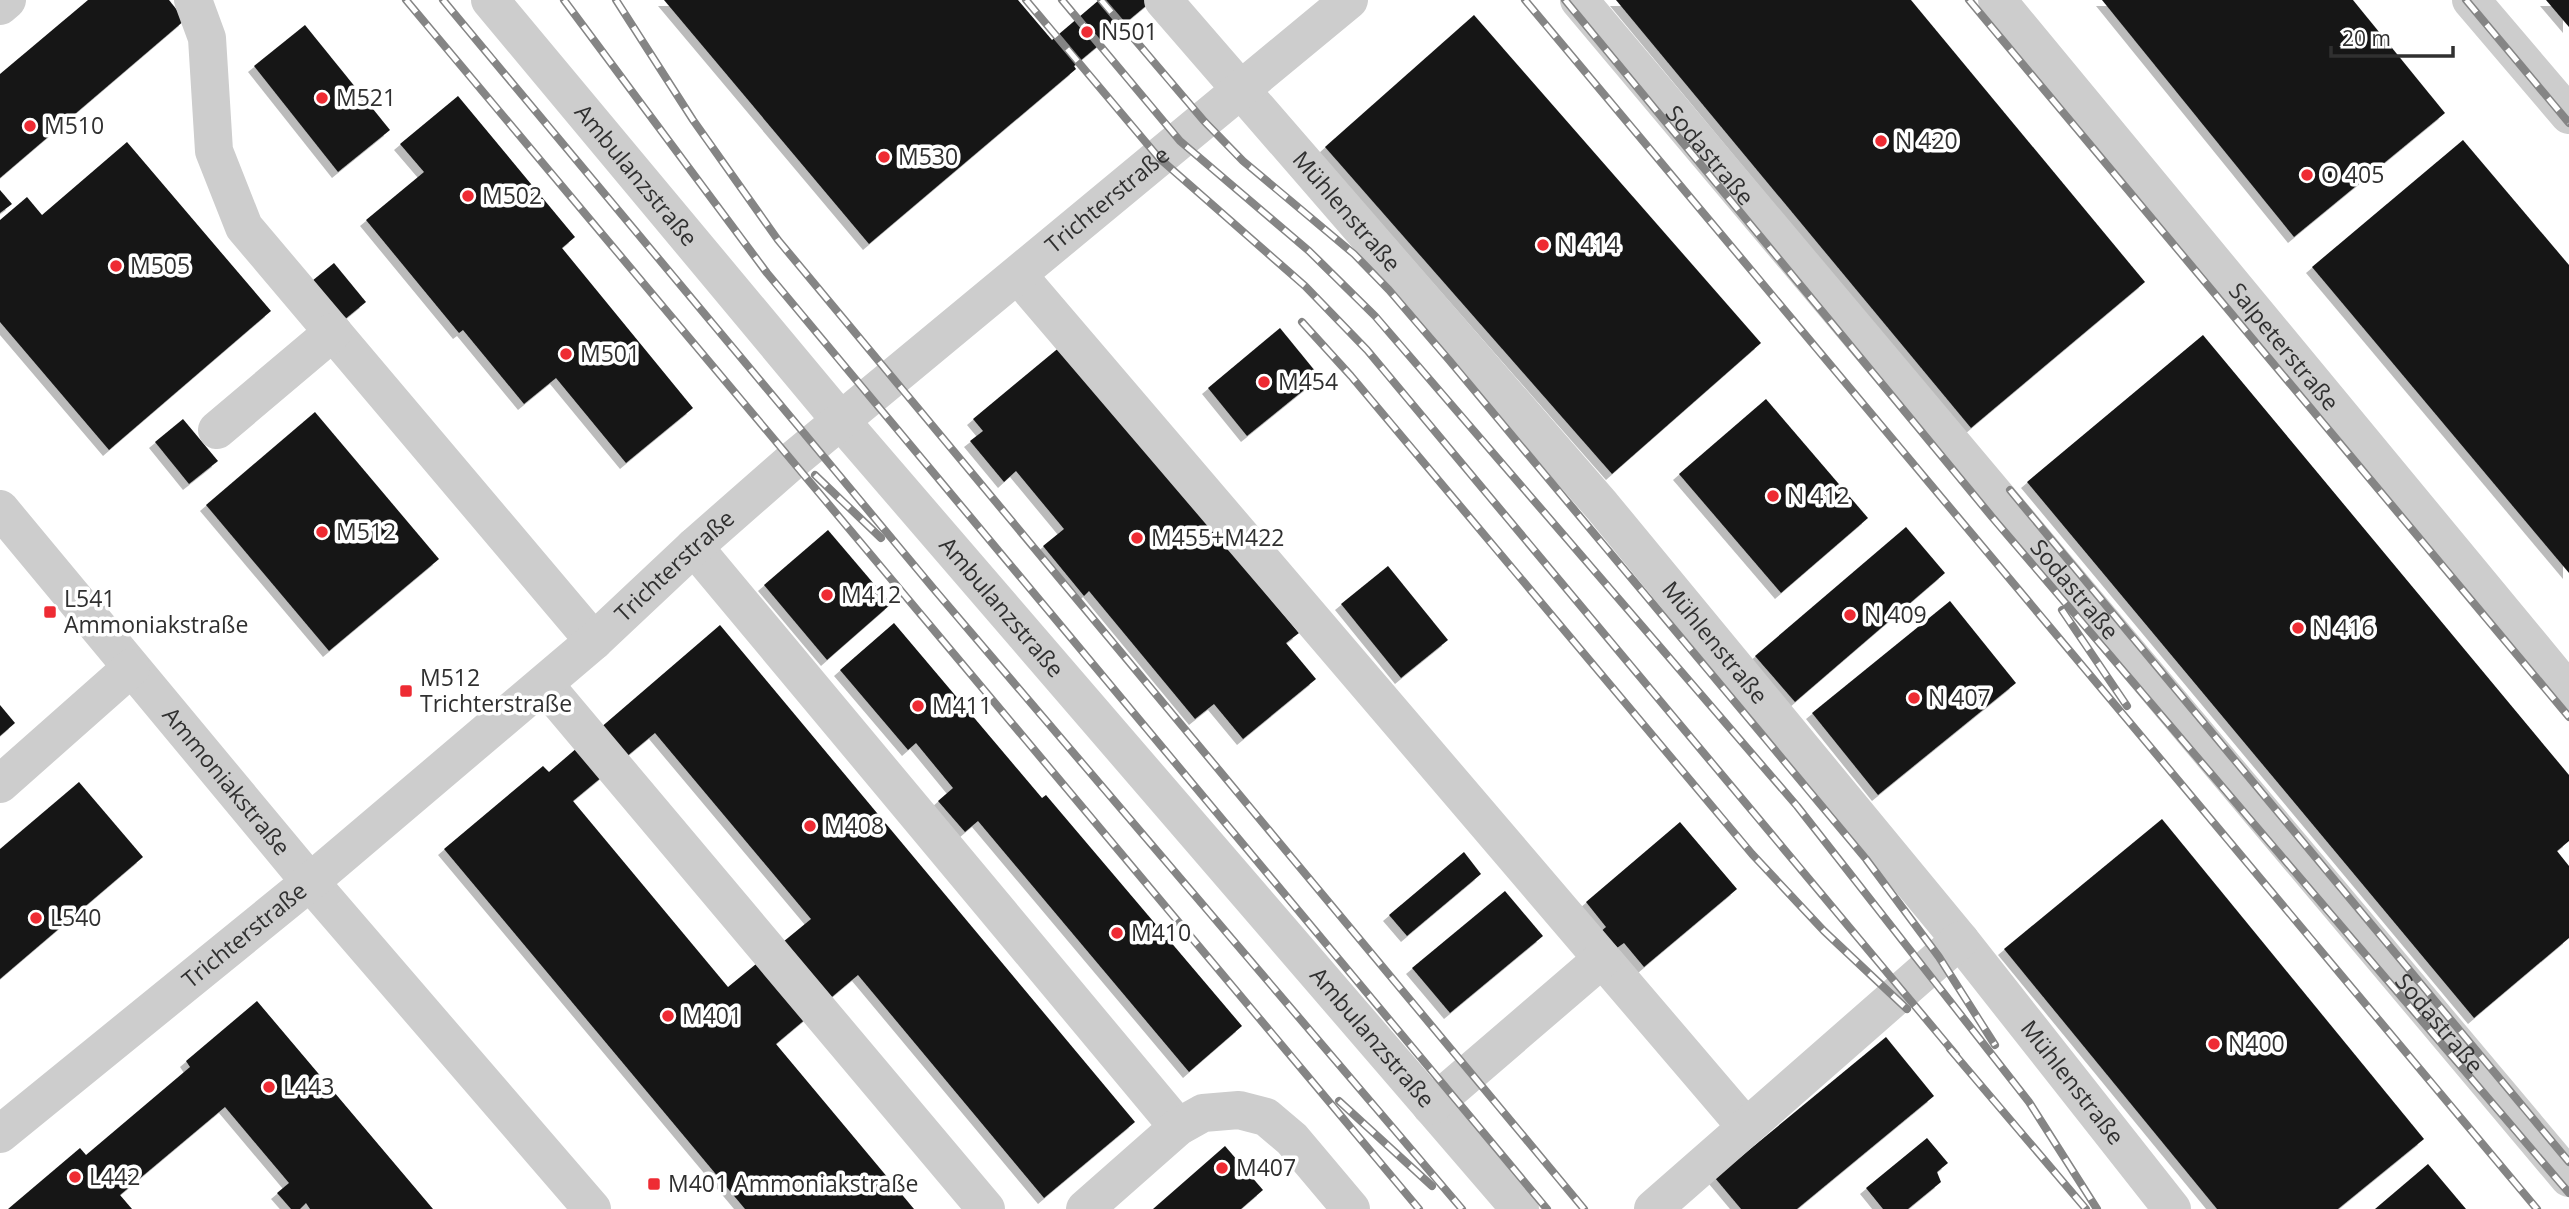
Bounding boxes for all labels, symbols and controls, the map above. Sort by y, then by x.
scale bar [2331,14,2454,58]
place label: N501 [1101,15,1158,47]
marker: N501 [1079,24,1095,40]
text: 20 m [2342,24,2391,52]
place label: M521 [336,81,396,113]
marker: M521 [314,90,330,106]
street label: Ambulanzstraße [568,97,705,252]
street label: Sodastraße [1659,98,1762,212]
place label: M510 [44,109,104,141]
marker: M510 [22,118,38,134]
place label: N 420 [1895,124,1958,156]
marker: N 420 [1873,133,1889,149]
street label: Trichterstraße [1038,138,1176,260]
place label: M530 [898,140,958,172]
street label: Mühlenstraße [1286,144,1409,278]
marker: M530 [876,149,892,165]
place label: O 405 [2321,158,2384,190]
marker: O 405 [2299,167,2315,183]
place label: M502 [482,179,542,211]
marker: M502 [460,188,476,204]
place label: N 414 [1557,228,1620,260]
marker: N 414 [1535,237,1551,253]
place label: M505 [130,249,190,281]
marker: M505 [108,258,124,274]
street label: Salpeterstraße [2222,275,2347,417]
place label: M501 [580,337,640,369]
marker: M501 [558,346,574,362]
place label: M454 [1278,365,1338,397]
marker: M454 [1256,374,1272,390]
place label: N 412 [1787,479,1850,511]
marker: N 412 [1765,488,1781,504]
street label: Trichterstraße [607,502,741,629]
place label: M512 [336,515,396,547]
place label: M455+M422 [1151,521,1284,553]
marker: M512 [314,524,330,540]
street label: Ambulanzstraße [933,529,1072,684]
marker: M455+M422 [1129,530,1145,546]
street label: Sodastraße [2024,532,2127,646]
street label: Mühlenstraße [1655,574,1776,710]
place label: M412 [841,578,901,610]
place label: L541 Ammoniakstraße [64,582,248,640]
marker: M412 [819,587,835,603]
place label: N 409 [1864,598,1927,630]
marker: L541 Ammoniakstraße [42,604,58,620]
marker: N 409 [1842,607,1858,623]
place label: N 416 [2312,611,2375,643]
marker: N 416 [2290,620,2306,636]
place label: M512 Trichterstraße [420,661,572,719]
place label: N 407 [1928,681,1991,713]
marker: M512 Trichterstraße [398,683,414,699]
place label: M411 [932,689,992,721]
marker: N 407 [1906,690,1922,706]
marker: M411 [910,698,926,714]
street label: Ammoniakstraße [156,699,298,862]
place label: M408 [824,809,884,841]
marker: M408 [802,818,818,834]
street label: Trichterstraße [175,874,313,995]
place label: L540 [50,901,101,933]
marker: L540 [28,910,44,926]
place label: M410 [1131,916,1191,948]
marker: M410 [1109,925,1125,941]
street label: Ambulanzstraße [1303,960,1443,1114]
street label: Sodastraße [2388,966,2491,1080]
place label: M401 [682,999,742,1031]
marker: M401 [660,1008,676,1024]
street label: Mühlenstraße [2014,1013,2132,1151]
place label: N400 [2228,1027,2285,1059]
marker: N400 [2206,1036,2222,1052]
place label: L443 [283,1070,334,1102]
marker: L443 [261,1079,277,1095]
place label: M407 [1236,1151,1296,1183]
place label: L442 [89,1160,140,1192]
marker: M407 [1214,1160,1230,1176]
place label: M401 Ammoniakstraße [668,1167,918,1199]
marker: L442 [67,1169,83,1185]
marker: M401 Ammoniakstraße [646,1176,662,1192]

